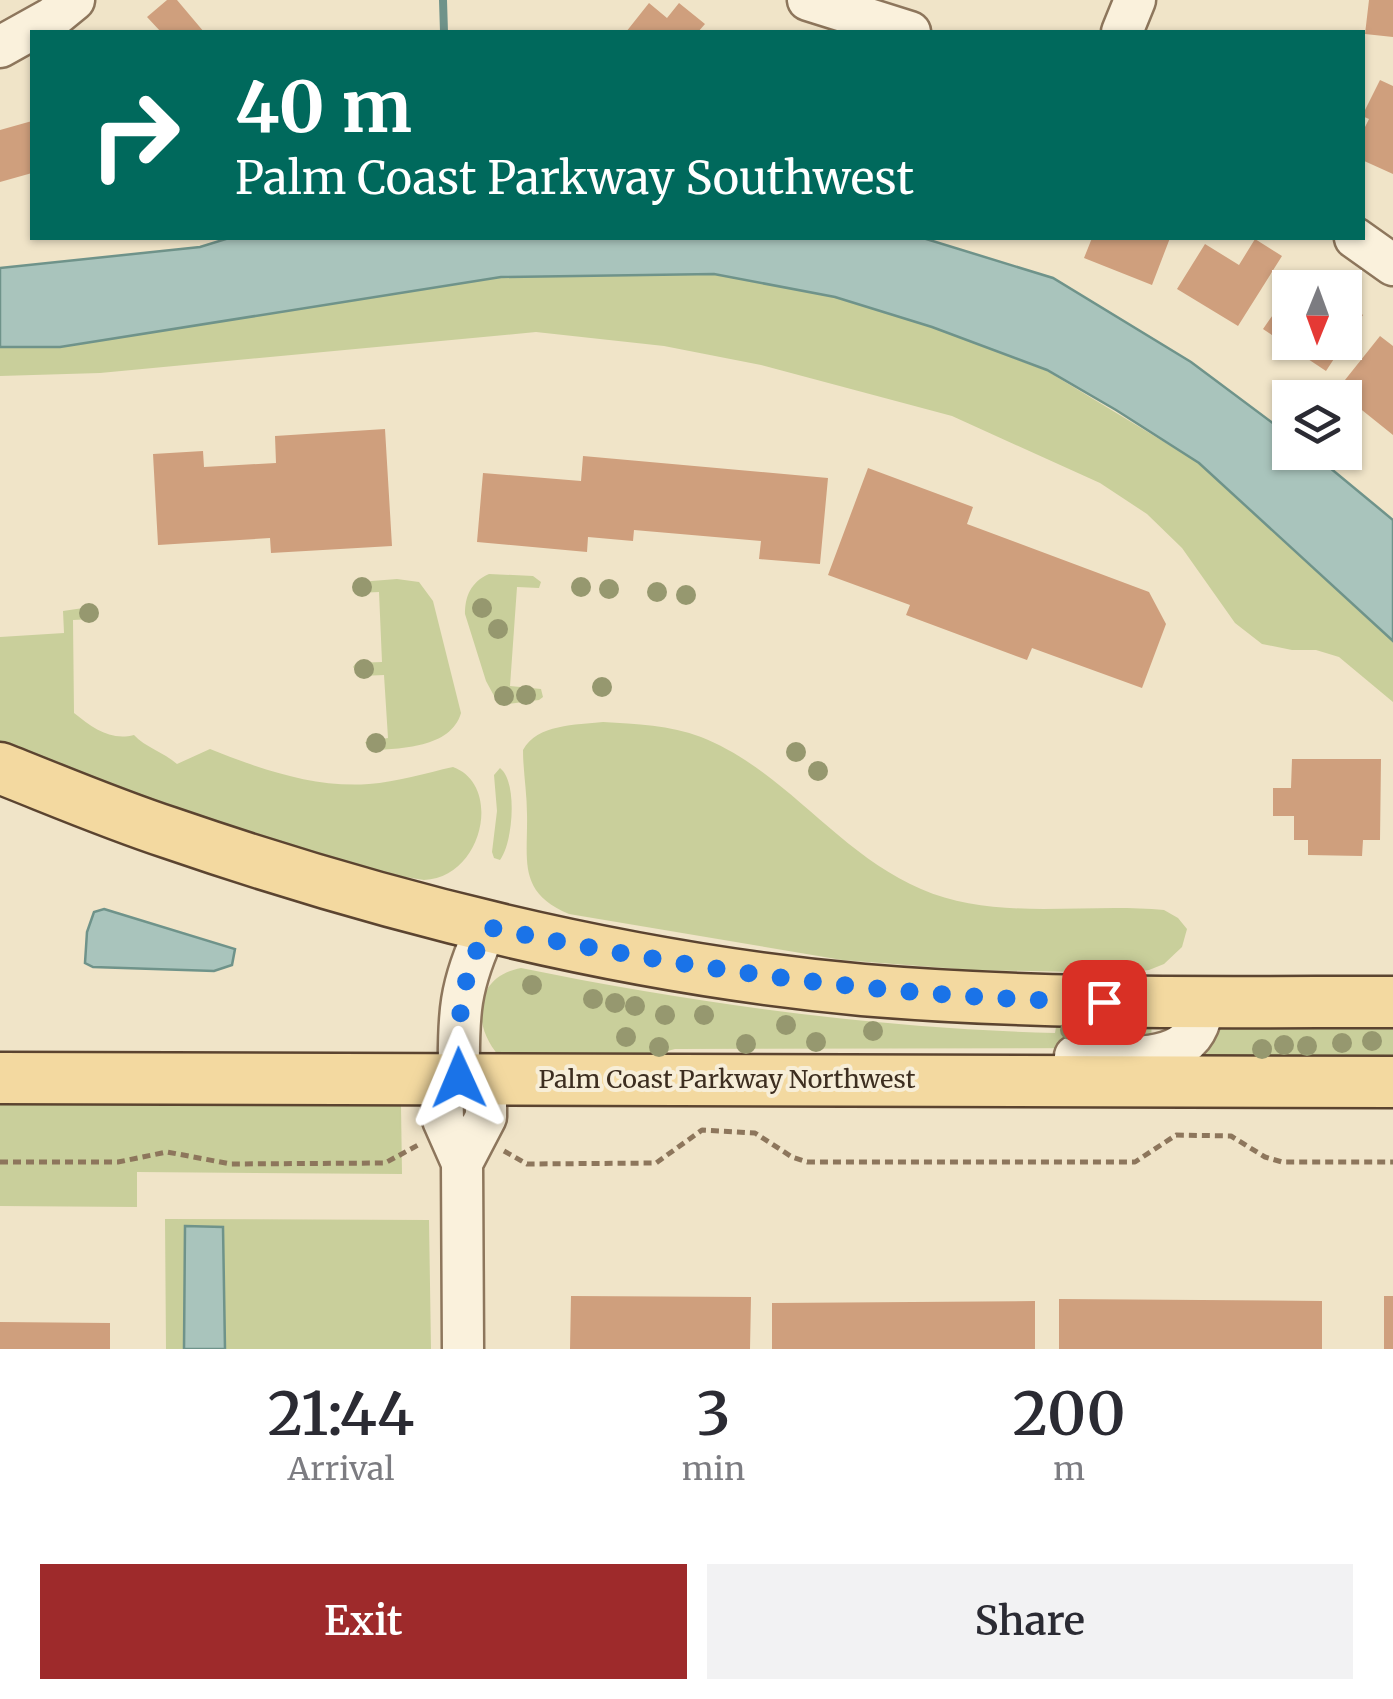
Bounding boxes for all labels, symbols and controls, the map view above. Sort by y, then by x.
text: 40 m [235,63,412,151]
icon: right [70,70,200,200]
text: Palm Coast Parkway Southwest [235,150,914,206]
north arrow [1272,270,1362,360]
map controls [1272,270,1362,470]
button: layers [1272,380,1362,470]
pin [1062,960,1147,1045]
icon: arrive [1077,975,1132,1030]
position arrow [407,1026,511,1130]
street label: Palm Coast Parkway Northwest [538,1063,916,1095]
text: 21:44 [267,1376,414,1451]
text: 3 [696,1376,731,1451]
text: 200 [1013,1376,1126,1451]
text: Arrival [287,1449,394,1489]
text: min [682,1449,745,1489]
text: m [1053,1449,1085,1489]
button: Exit [40,1564,687,1679]
button: Share [707,1564,1353,1679]

